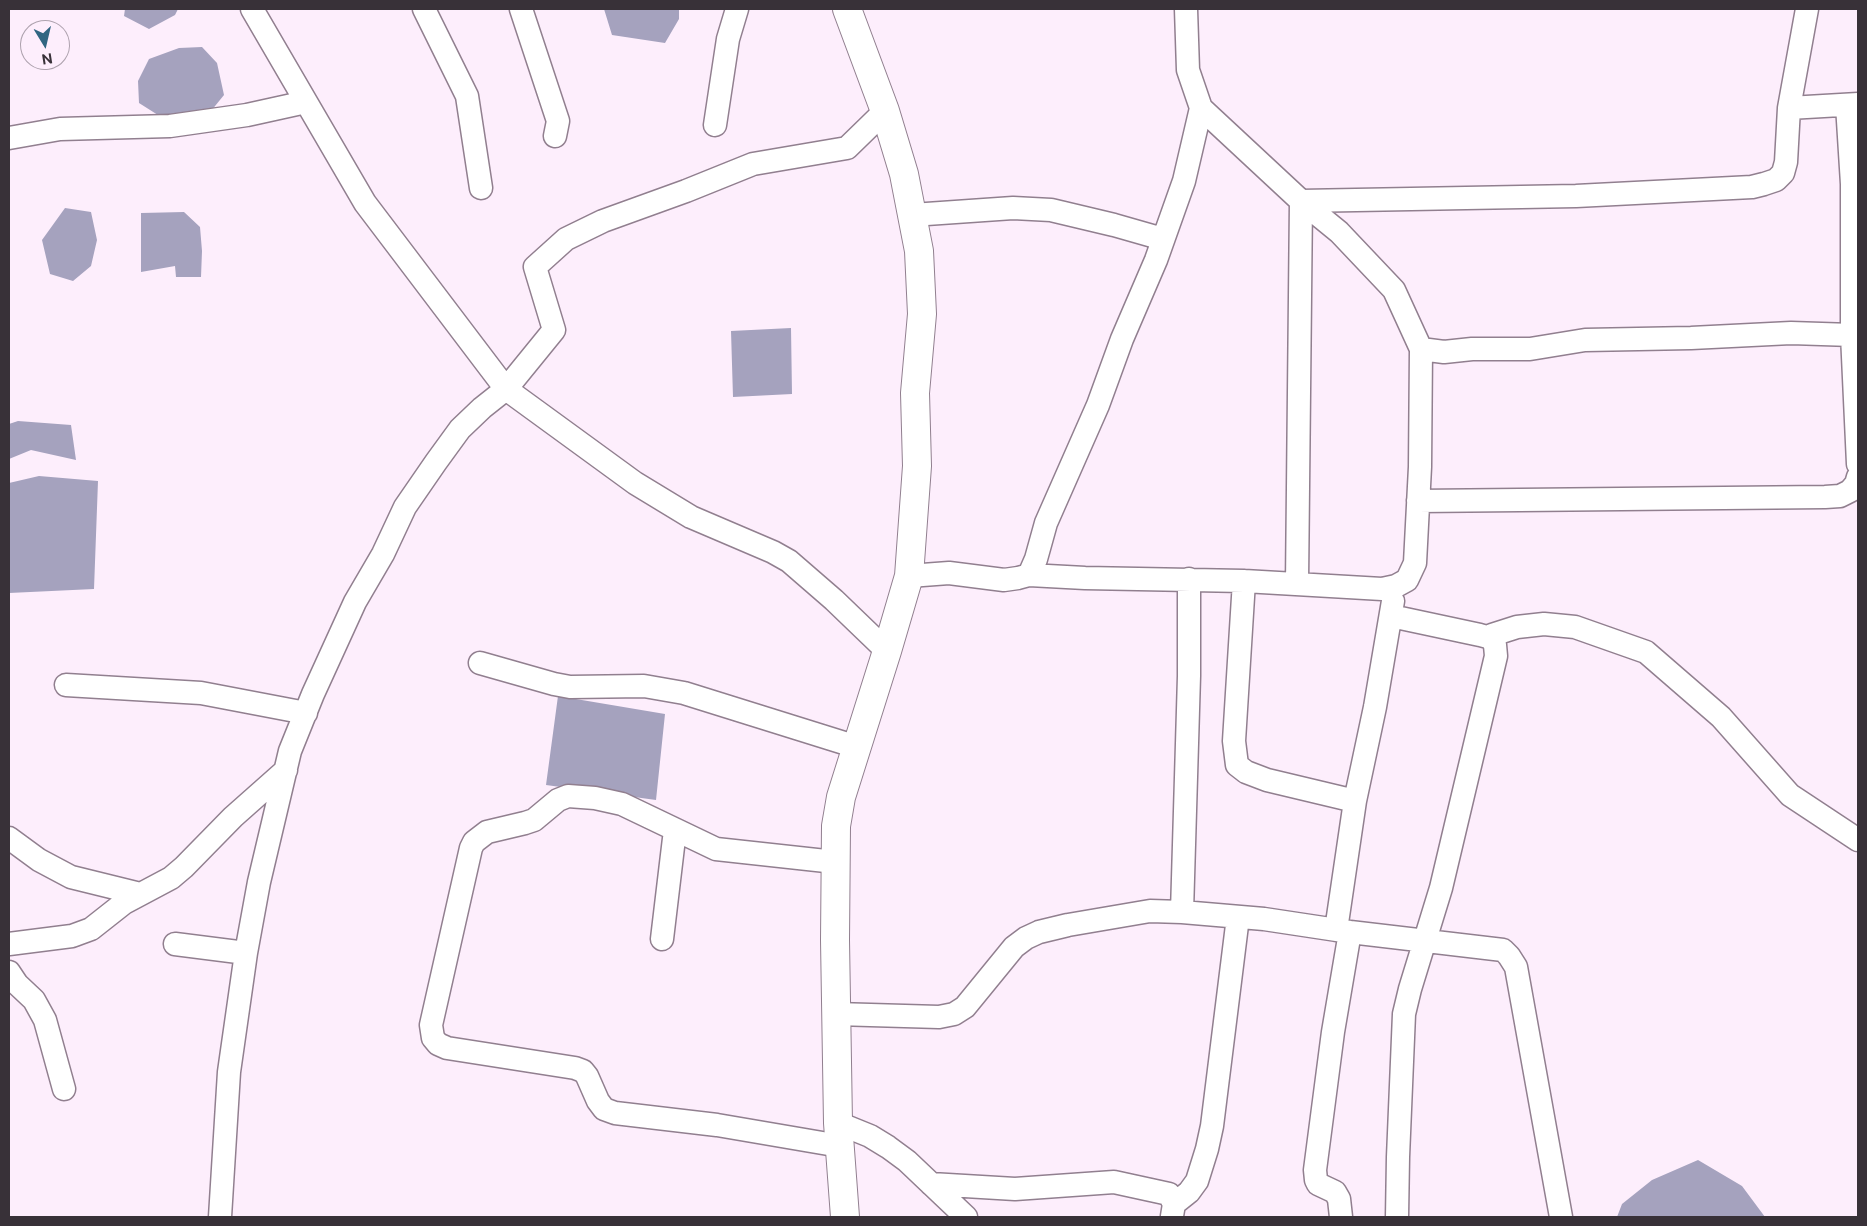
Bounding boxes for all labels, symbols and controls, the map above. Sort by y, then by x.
north arrow [20,20,70,70]
text: N [41,50,54,68]

